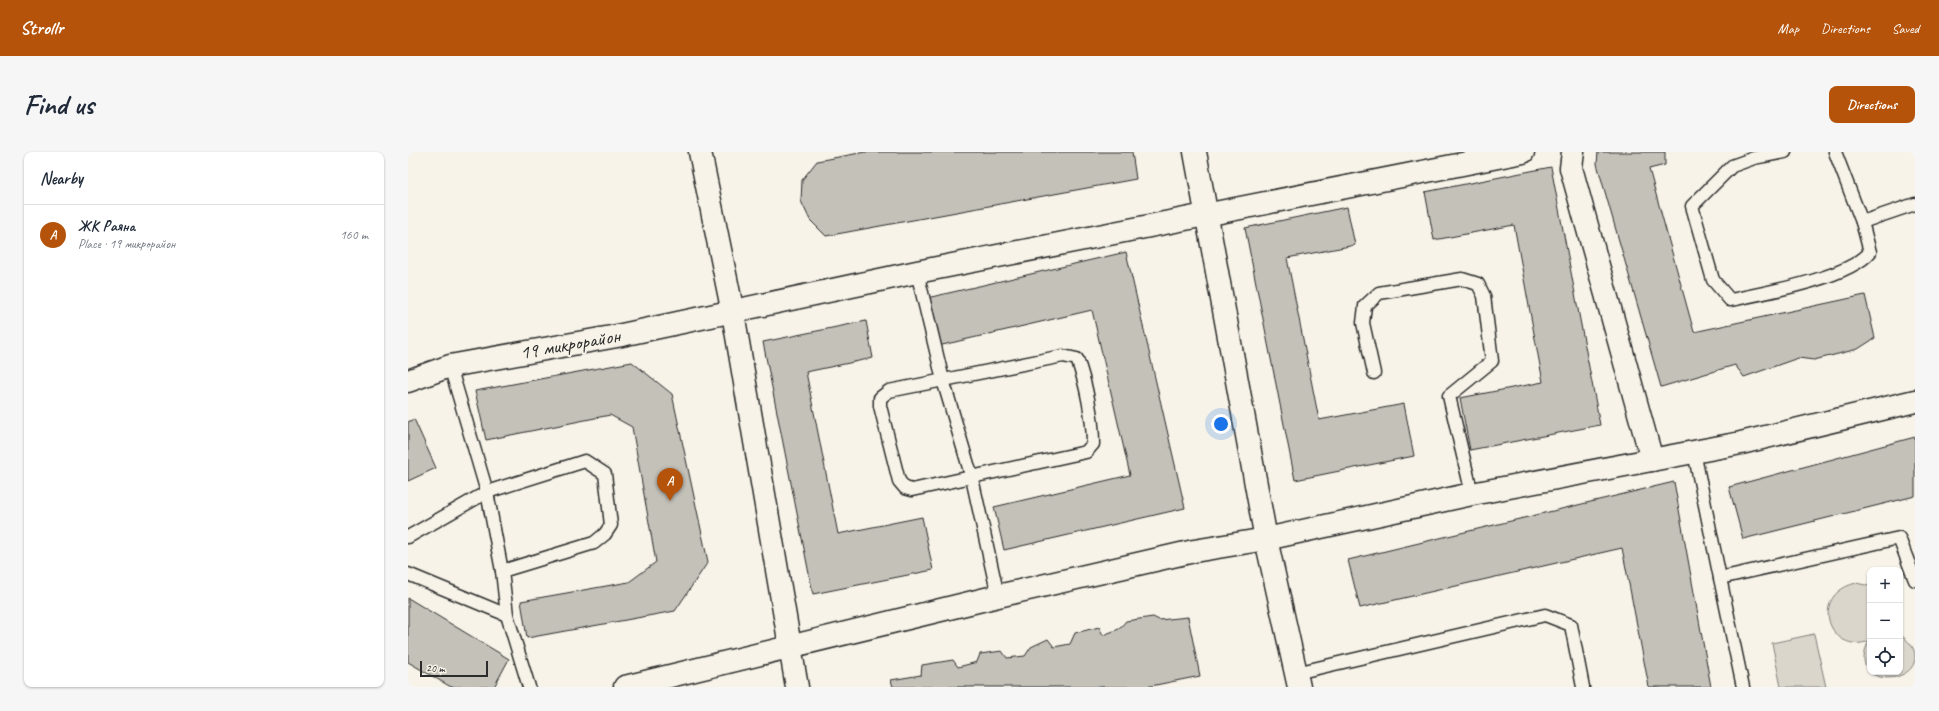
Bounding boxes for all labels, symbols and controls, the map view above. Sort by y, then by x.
text: Strollr [20,16,63,40]
text: Map [1778,20,1799,37]
text: Directions [1821,20,1870,37]
text: Saved [1892,20,1919,37]
button: Directions [1829,86,1915,123]
text: Find us [24,87,94,122]
text: Nearby [40,168,83,189]
text: ЖК Раяна [78,217,135,236]
text: A [50,227,56,243]
text: 160 m [340,227,368,243]
text: Place · 19 микрорайон [78,236,175,252]
street label: 19 микрорайон [518,323,624,365]
your location [1211,414,1231,434]
pin: A [657,468,683,501]
map controls [1867,567,1903,675]
button: + [1867,567,1903,603]
button: − [1867,603,1903,639]
button: locate [1867,639,1903,675]
scale bar [420,659,488,678]
text: 20 m [426,661,445,675]

